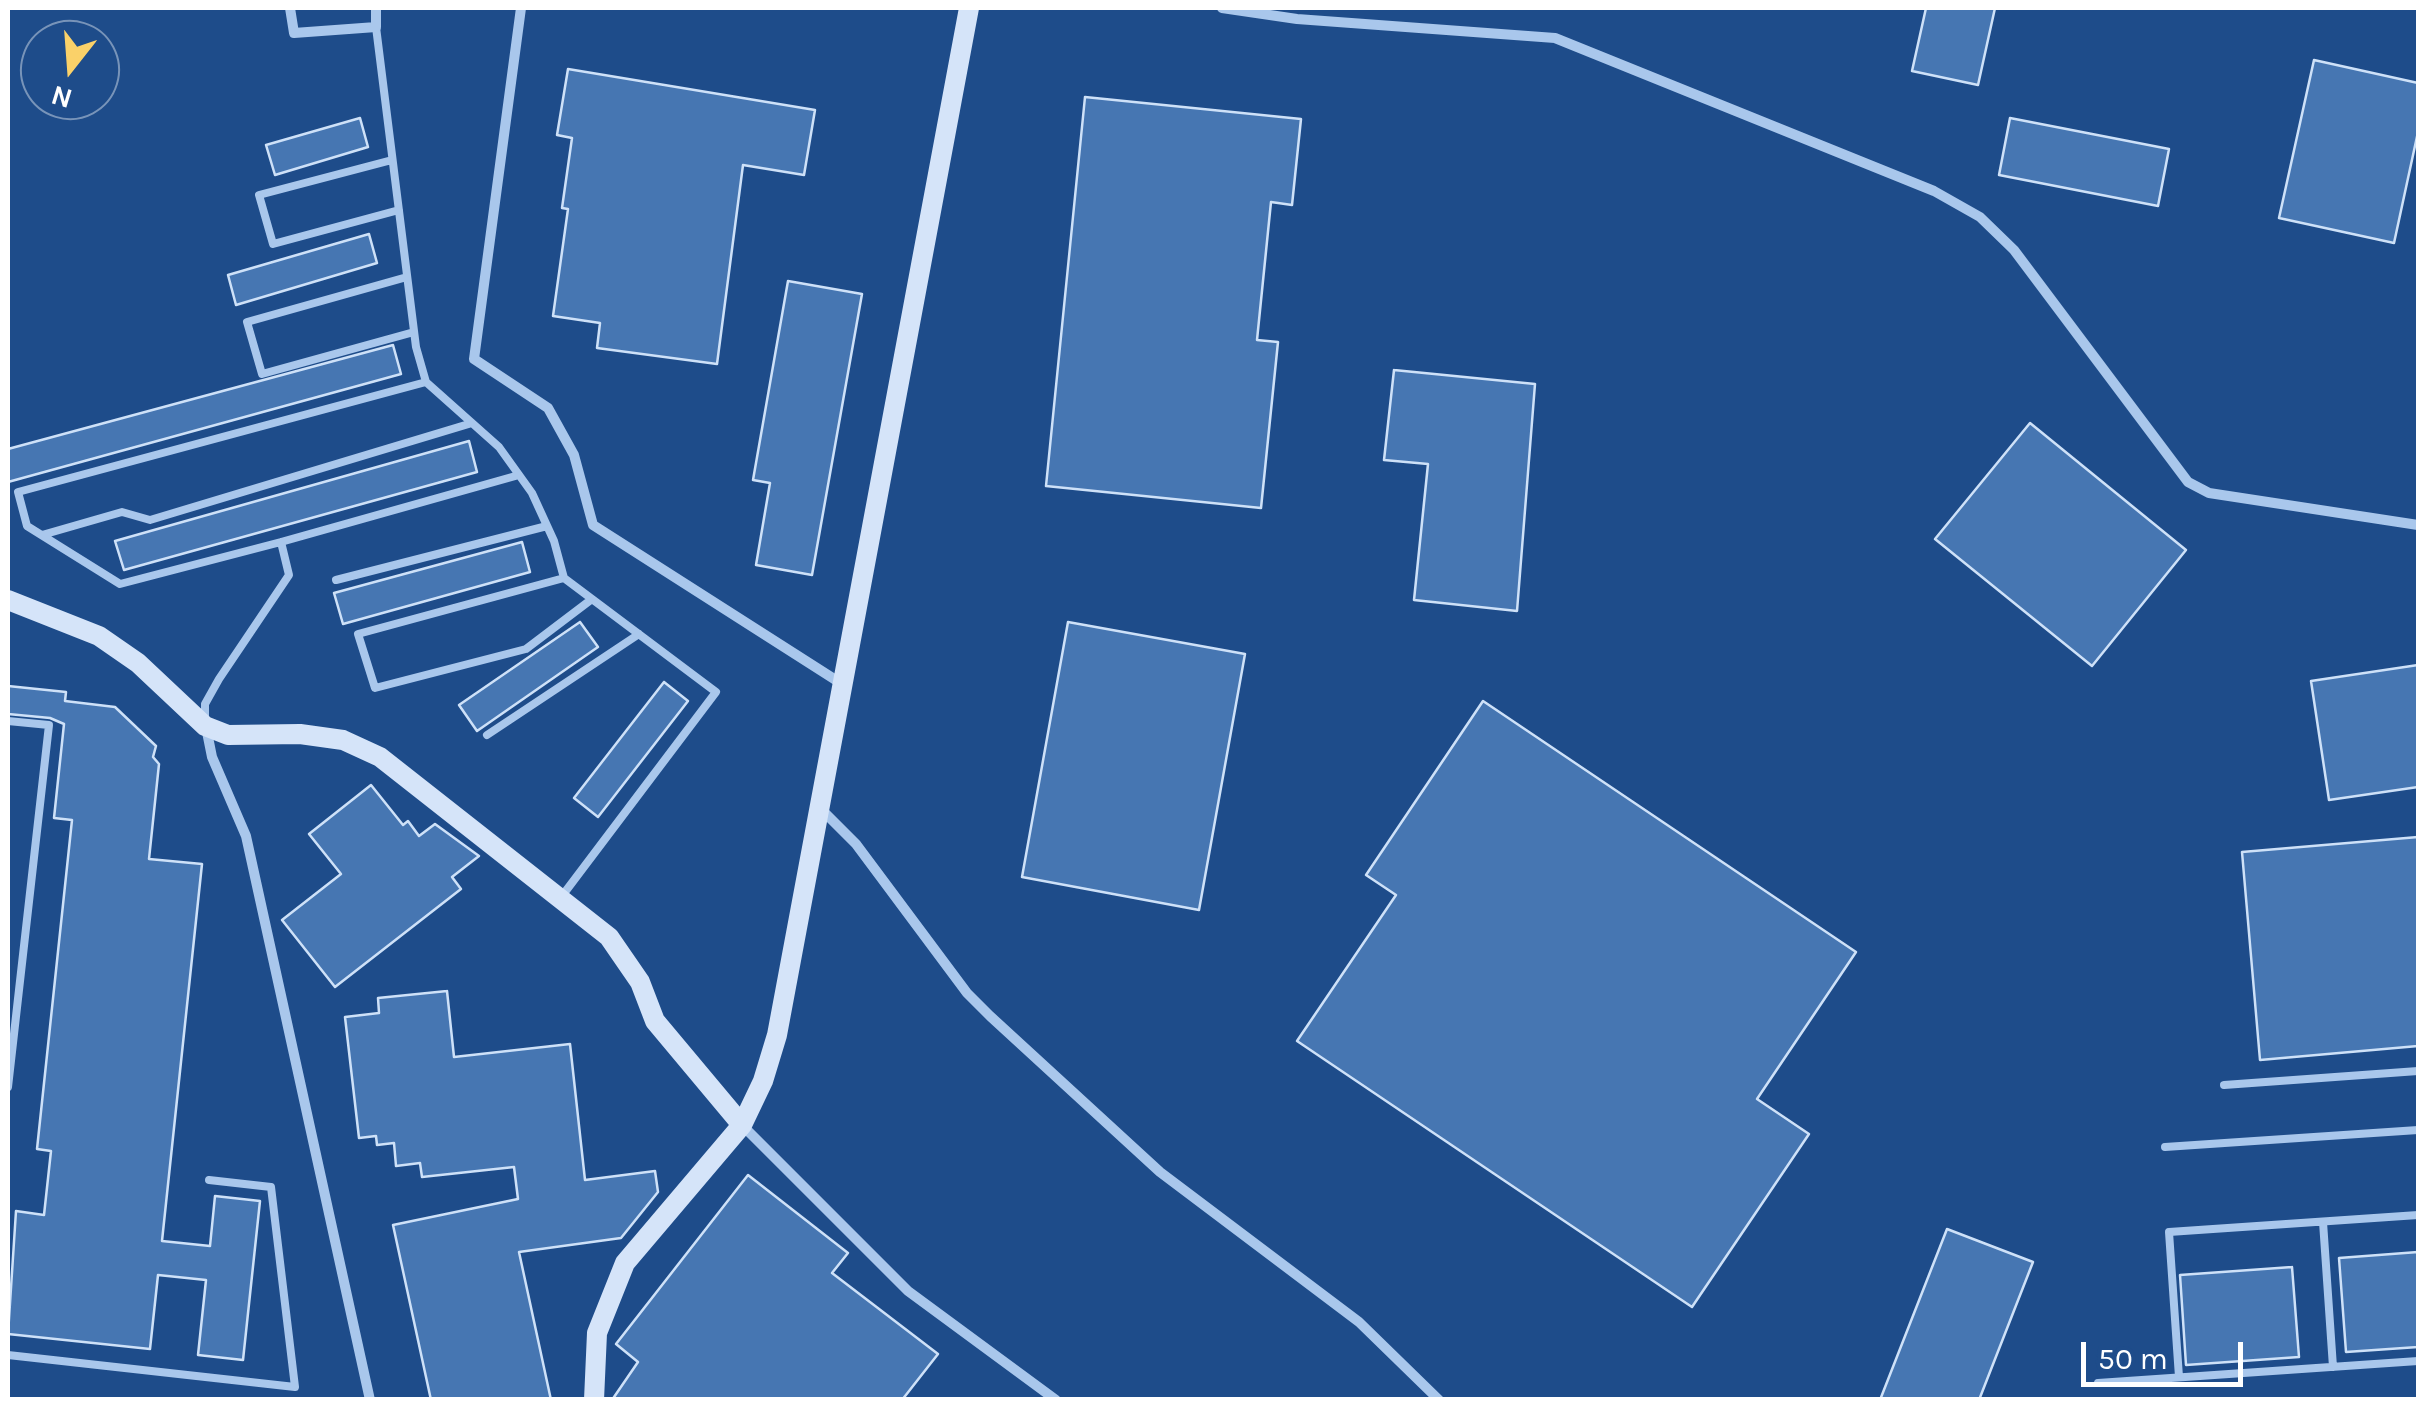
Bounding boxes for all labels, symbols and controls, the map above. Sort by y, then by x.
north arrow [20,20,120,120]
text: N [47,79,76,116]
scale bar [2086,1322,2248,1384]
text: 50 m [2098,1341,2168,1377]

